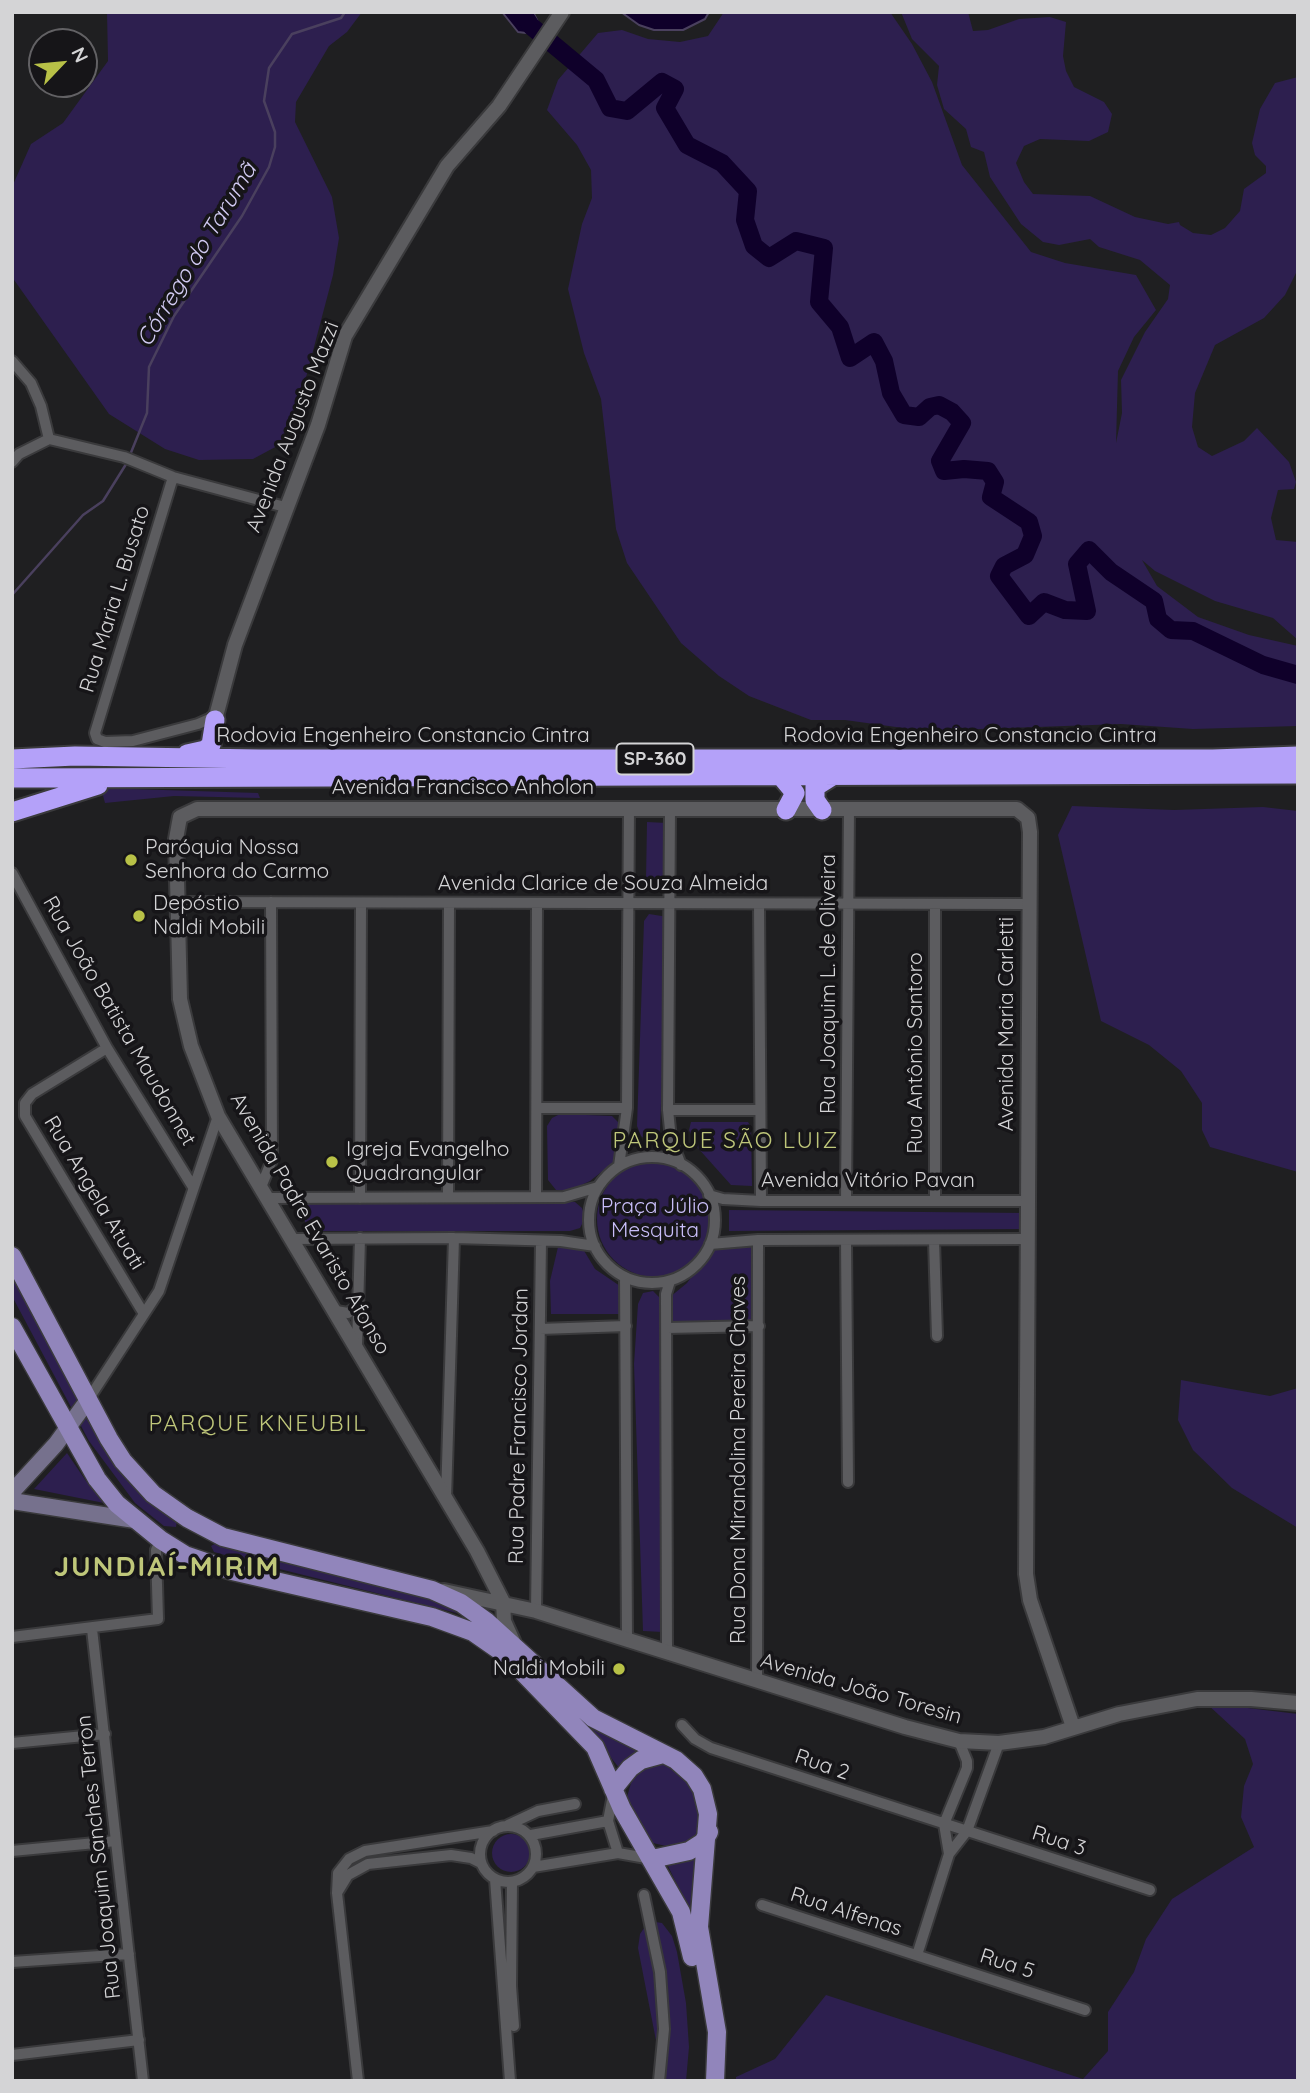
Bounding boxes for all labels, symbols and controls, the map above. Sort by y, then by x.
north arrow [28,28,98,98]
text: N [66,43,94,66]
water label: Córrego do Tarumã [131,158,263,352]
street label: Avenida Augusto Mazzi [241,318,345,536]
street label: Rua Maria L. Busato [75,502,155,696]
street label: Rodovia Engenheiro Constancio Cintra [216,723,590,749]
street label: Rodovia Engenheiro Constancio Cintra [783,723,1157,749]
road number: SP-360 [616,744,694,774]
street label: Avenida Francisco Anholon [332,775,594,801]
place label: Paróquia Nossa Senhora do Carmo [145,835,329,885]
marker: Paróquia Nossa Senhora do Carmo [123,852,139,868]
street label: Rua Joaquim L. de Oliveira [816,854,842,1114]
street label: Avenida Clarice de Souza Almeida [438,871,768,897]
place label: Depóstio Naldi Mobili [153,891,265,941]
street label: Rua João Batista Maudonnet [37,892,201,1150]
marker: Depóstio Naldi Mobili [131,908,147,924]
street label: Avenida Maria Carletti [994,917,1020,1131]
street label: Rua Antônio Santoro [903,952,929,1154]
street label: Avenida Padre Evaristo Afonso [225,1089,395,1359]
street label: Rua Angela Atuati [38,1112,150,1274]
district label: PARQUE SÃO LUIZ [614,1127,838,1155]
place label: Igreja Evangelho Quadrangular [346,1137,510,1187]
marker: Igreja Evangelho Quadrangular [324,1154,340,1170]
street label: Avenida Vitório Pavan [761,1168,975,1194]
park label: Praça Júlio Mesquita [601,1194,709,1244]
street label: Rua Dona Mirandolina Pereira Chaves [726,1276,752,1644]
street label: Rua Padre Francisco Jordan [504,1288,534,1564]
district label: PARQUE KNEUBIL [150,1410,366,1438]
district label: JUNDIAÍ-MIRIM [55,1551,279,1585]
street label: Avenida João Toresin [757,1648,965,1730]
place label: Naldi Mobili [493,1656,605,1682]
marker: Naldi Mobili [611,1661,627,1677]
street label: Rua Joaquim Sanches Terron [72,1714,126,2000]
street label: Rua 2 [791,1744,853,1786]
street label: Rua 3 [1029,1820,1089,1862]
street label: Rua Alfenas [787,1882,905,1942]
street label: Rua 5 [977,1943,1037,1985]

